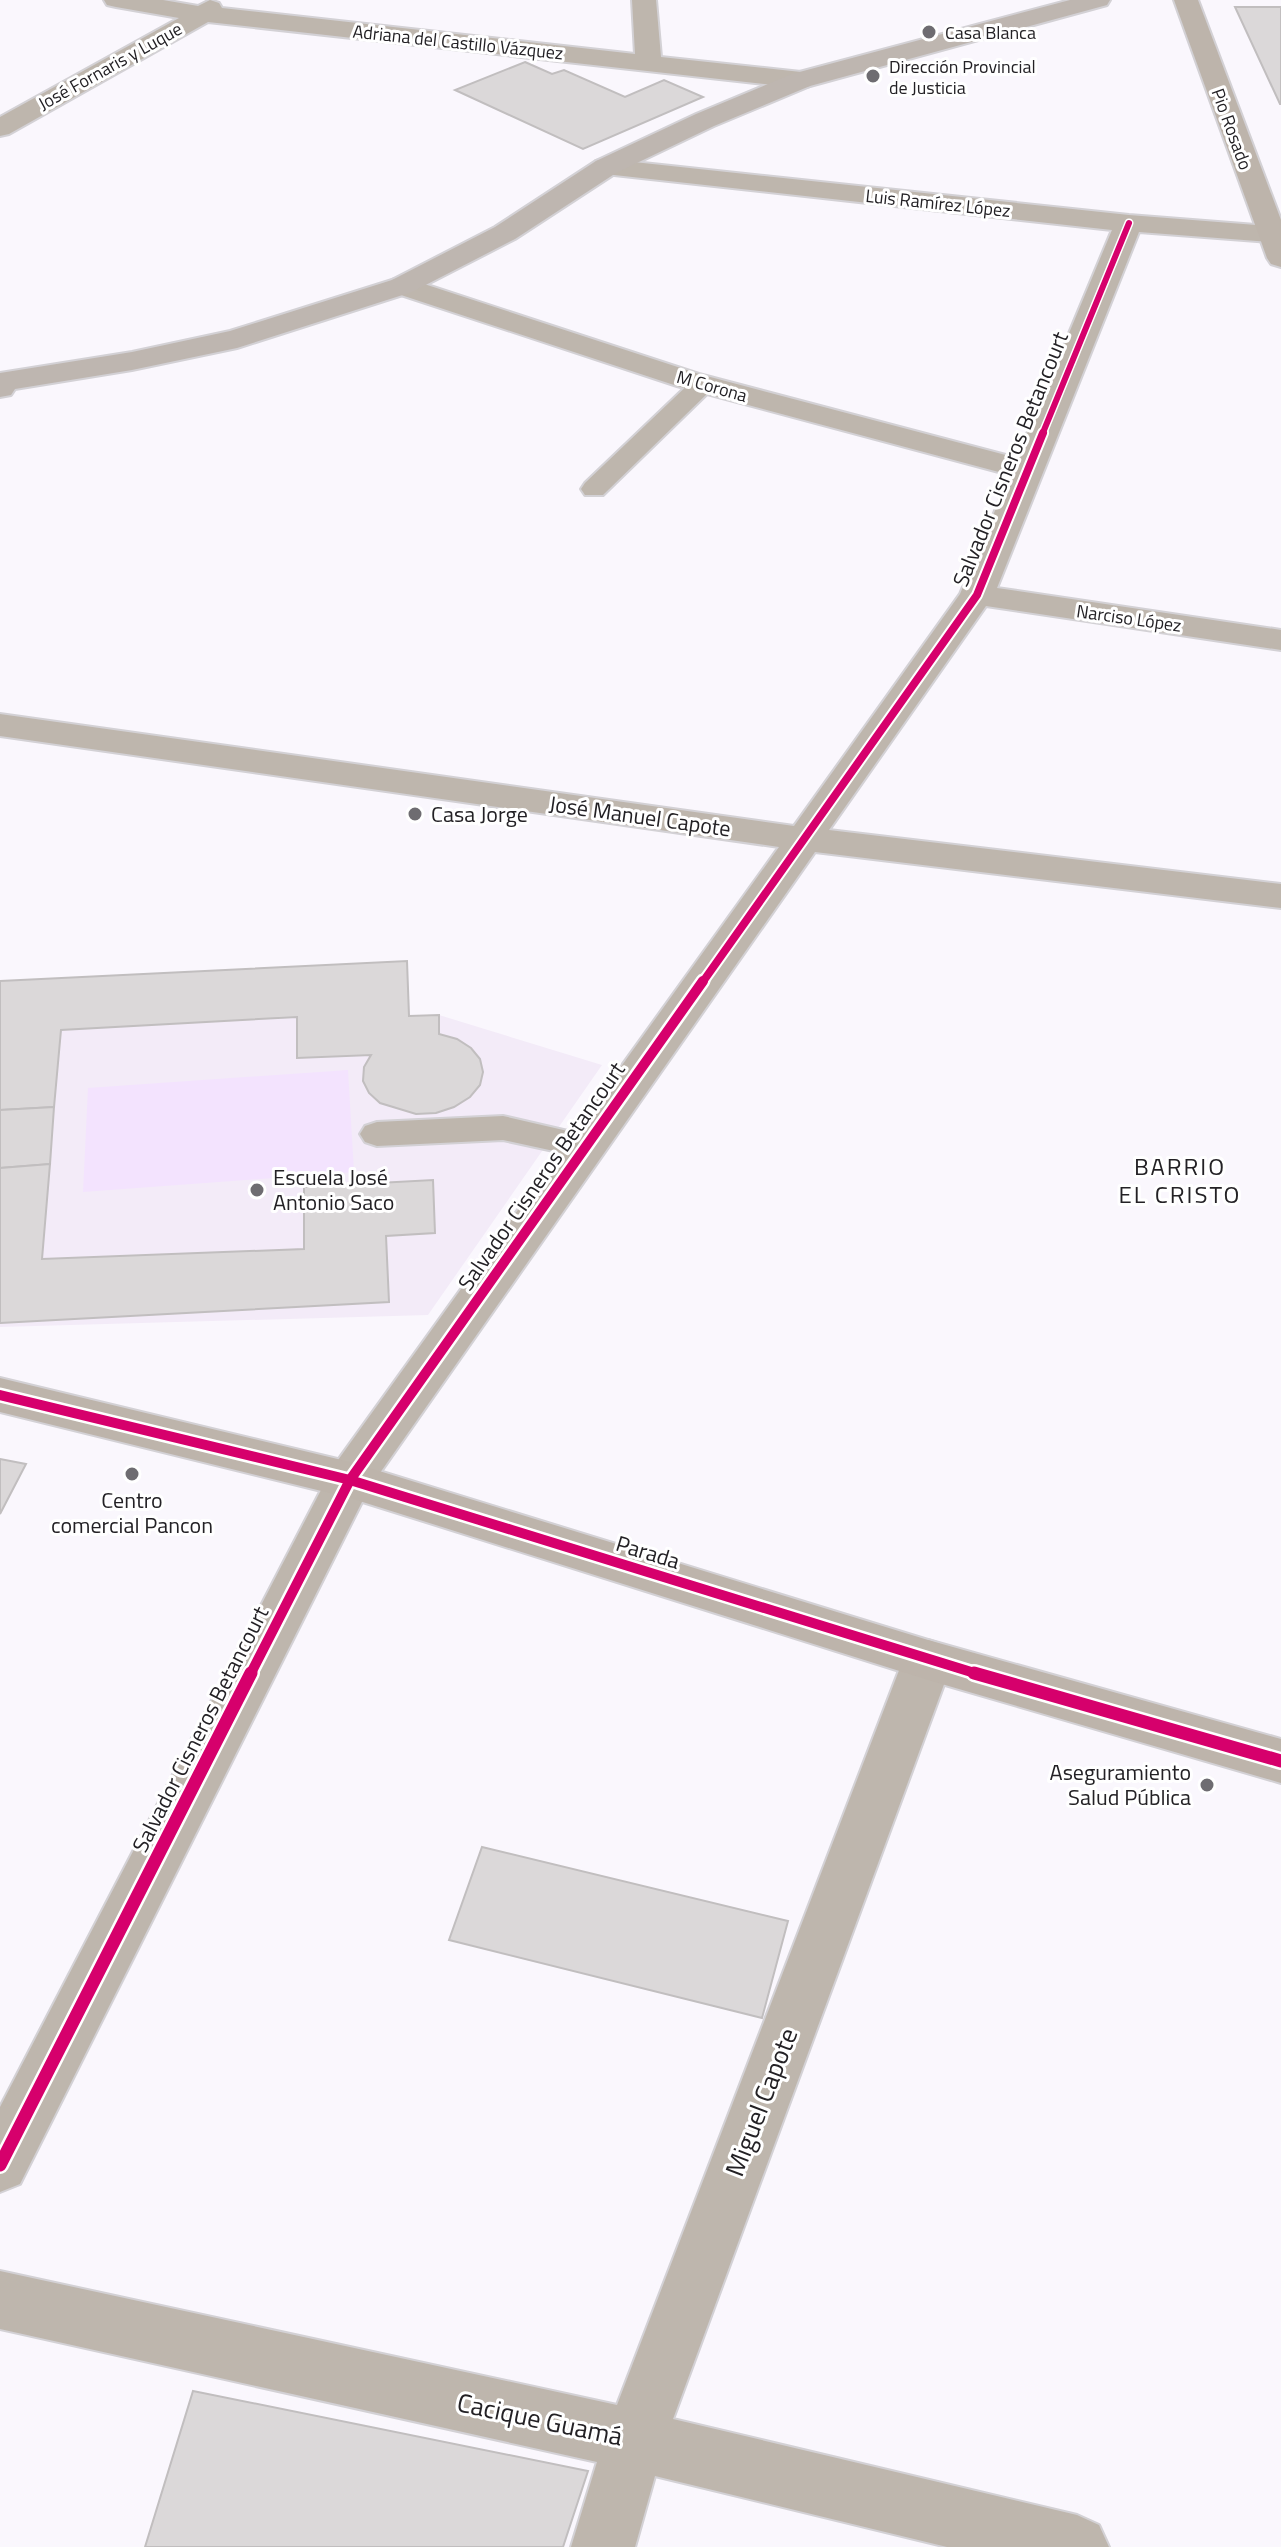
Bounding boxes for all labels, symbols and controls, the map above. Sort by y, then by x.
street label: José Fornaris y Luque [33,15,187,117]
street label: Adriana del Castillo Vázquez [351,18,565,66]
place label: Casa Blanca [945,19,1036,46]
marker: Casa Blanca [920,23,938,41]
place label: Dirección Provincial de Justicia [889,53,1036,101]
marker: Dirección Provincial de Justicia [864,67,882,85]
street label: Pio Rosado [1205,84,1259,174]
street label: Luis Ramírez López [864,182,1012,224]
street label: Salvador Cisneros Betancourt [943,326,1077,592]
street label: M Corona [673,363,751,409]
street label: Narciso López [1075,597,1183,639]
street label: José Manuel Capote [547,786,733,846]
place label: Casa Jorge [431,797,528,831]
marker: Casa Jorge [406,805,424,823]
street label: Salvador Cisneros Betancourt [449,1054,633,1297]
district label: BARRIO EL CRISTO [1119,1148,1241,1212]
place label: Escuela José Antonio Saco [273,1160,394,1219]
marker: Escuela José Antonio Saco [248,1181,266,1199]
marker: Centro comercial Pancon [123,1465,141,1483]
place label: Centro comercial Pancon [51,1483,213,1542]
street label: Parada [612,1526,684,1578]
street label: Salvador Cisneros Betancourt [123,1600,277,1858]
place label: Aseguramiento Salud Pública [1050,1755,1191,1814]
marker: Aseguramiento Salud Pública [1198,1776,1216,1794]
street label: Miguel Capote [715,2022,807,2182]
street label: Cacique Guamá [454,2382,626,2456]

